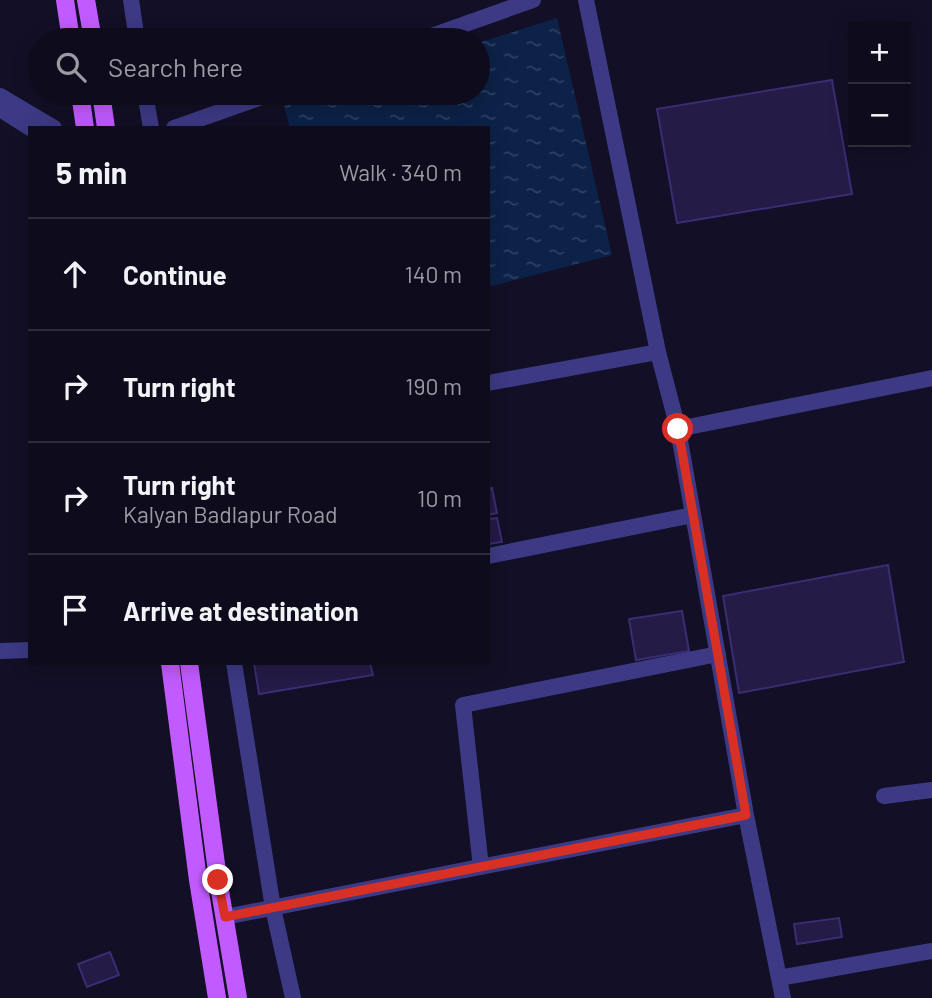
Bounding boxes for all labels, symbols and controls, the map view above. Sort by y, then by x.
map controls [848,21,911,147]
button: + [848,21,911,84]
search box [28,28,490,105]
icon: search [52,48,90,86]
text: Search here [108,51,243,82]
button: − [848,84,911,147]
text: 5 min [56,154,127,190]
text: Walk · 340 m [339,158,462,186]
icon: ahead [56,255,94,293]
text: Continue [123,259,227,290]
text: 140 m [405,260,462,288]
icon: right [56,367,94,405]
text: Turn right [123,371,236,402]
text: 190 m [405,372,462,400]
route start [662,413,693,444]
text: Turn right [123,469,236,500]
icon: right [56,479,94,517]
text: 10 m [417,484,462,512]
text: Kalyan Badlapur Road [123,500,338,528]
icon: arrive [56,591,94,629]
text: Arrive at destination [123,595,359,626]
route end [202,864,233,895]

